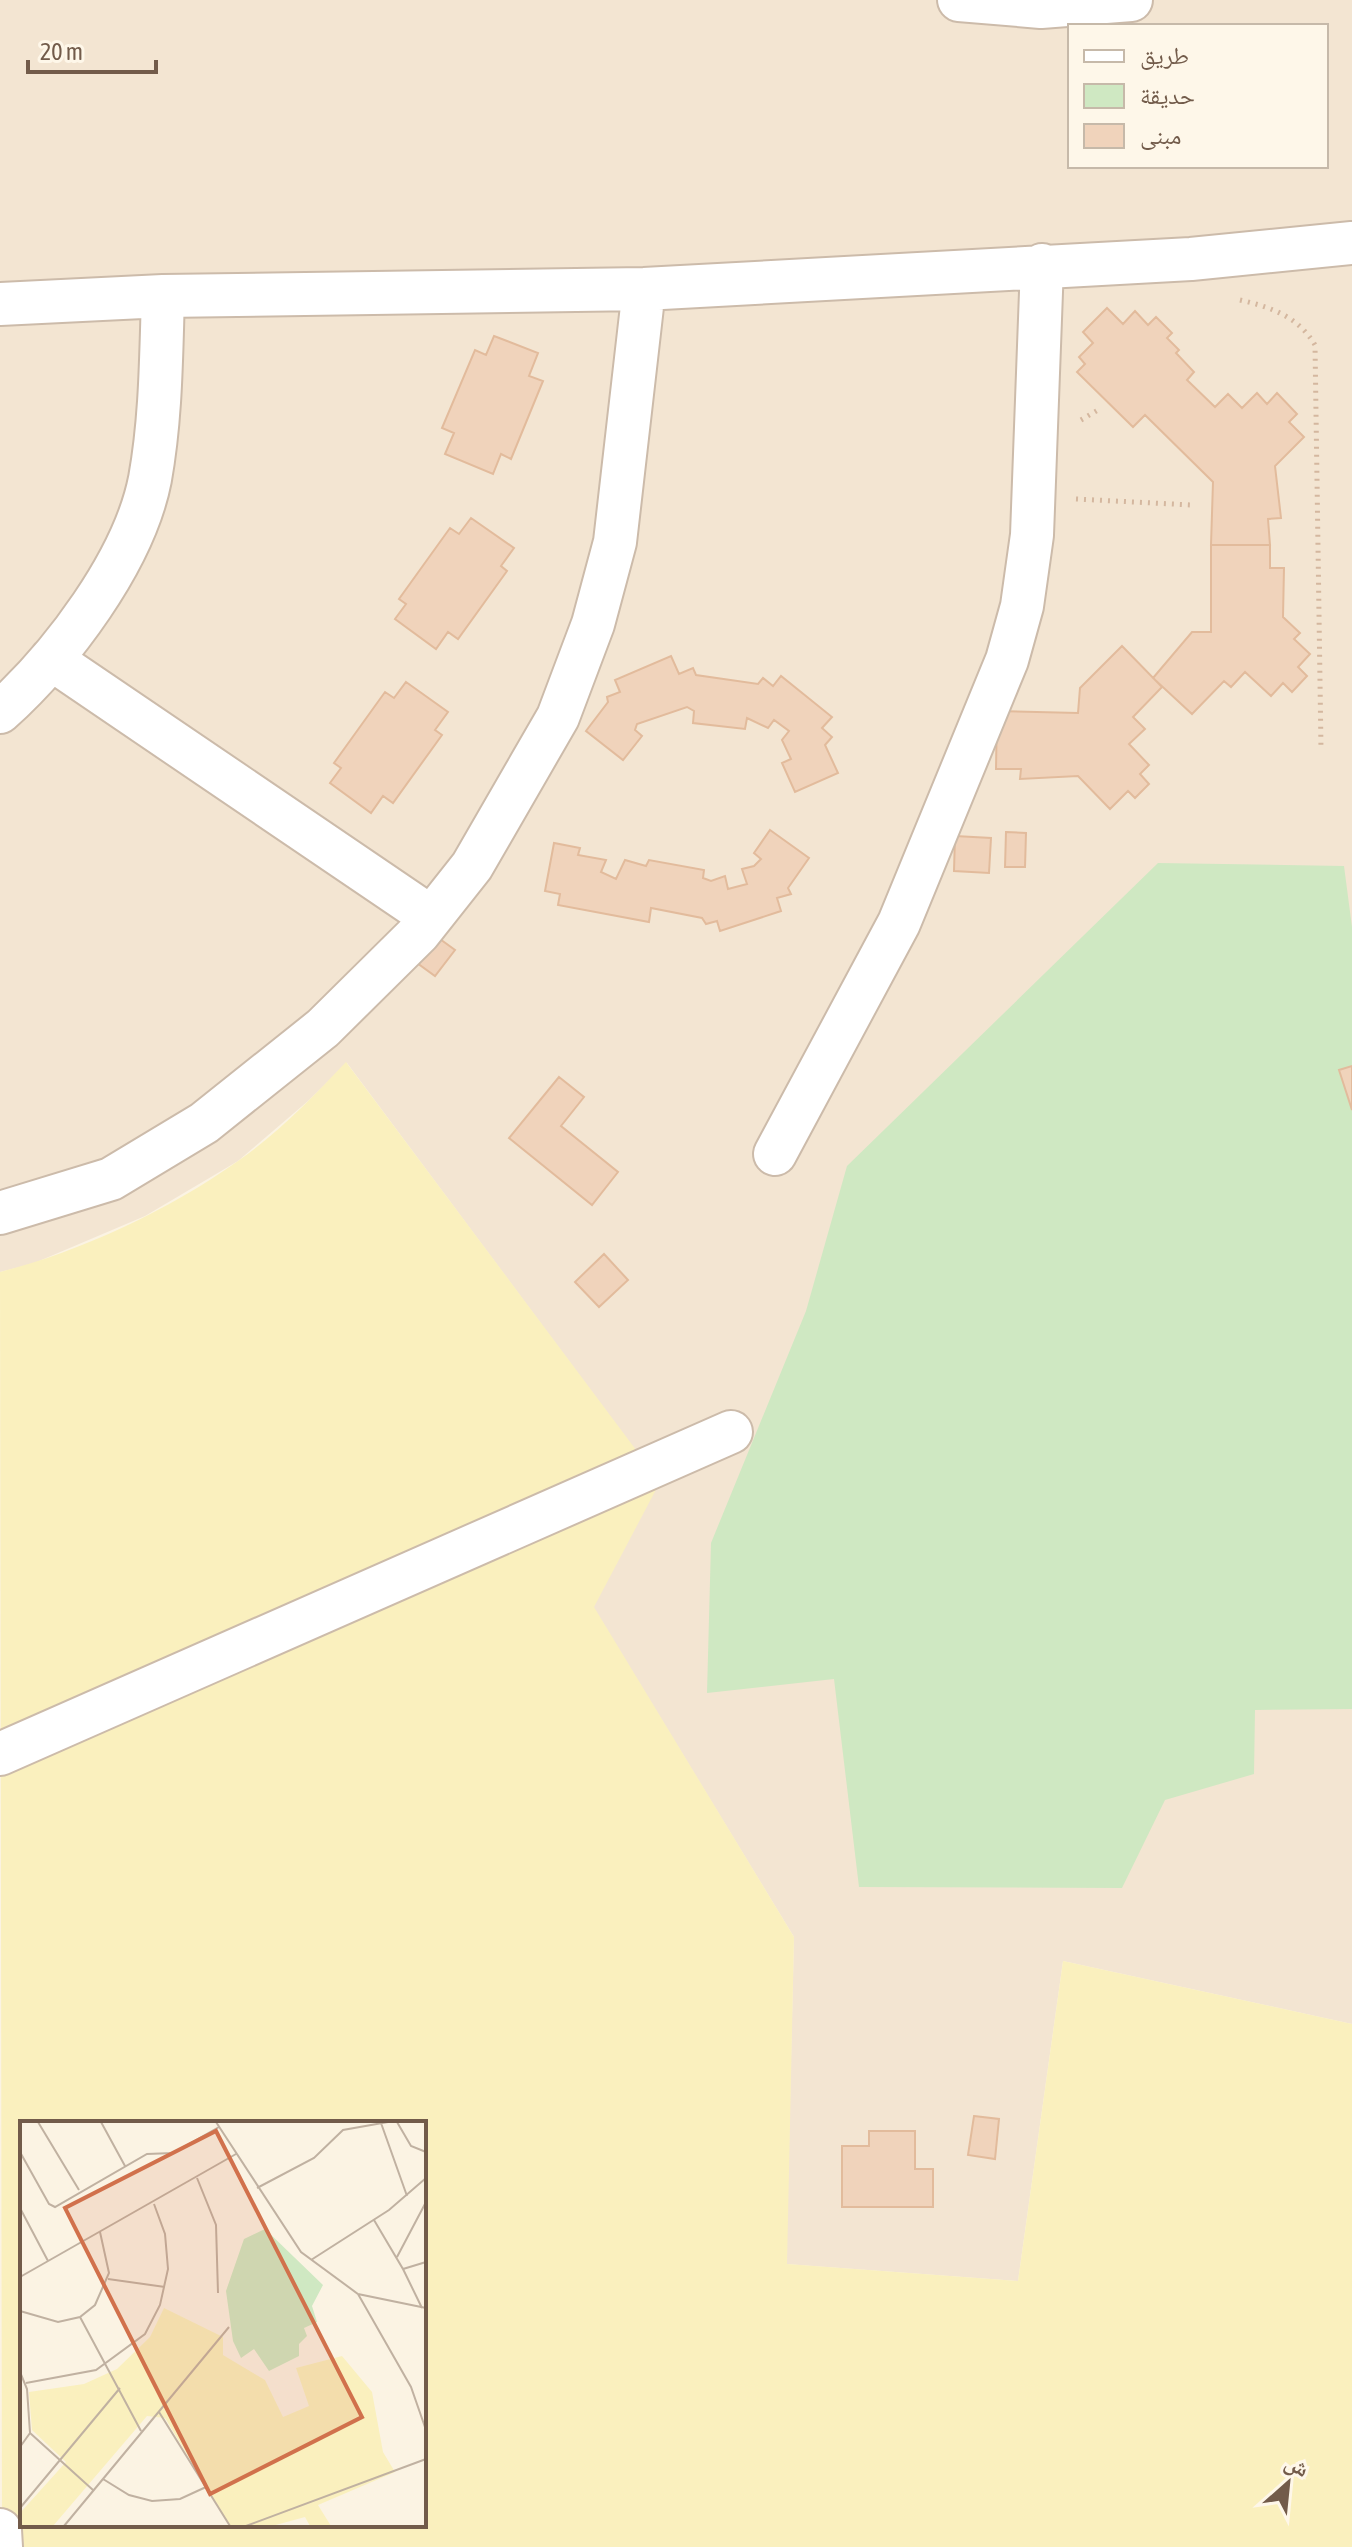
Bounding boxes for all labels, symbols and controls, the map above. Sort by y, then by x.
scale bar [28,24,156,74]
legend [1068,24,1328,168]
text: 20 m [40,38,83,65]
text: طريق [1140,42,1189,70]
text: حديقة [1140,82,1195,109]
text: مبنى [1140,122,1181,150]
inset map [20,2121,426,2527]
north arrow [1248,2443,1328,2523]
text: ش [1280,2448,1313,2483]

